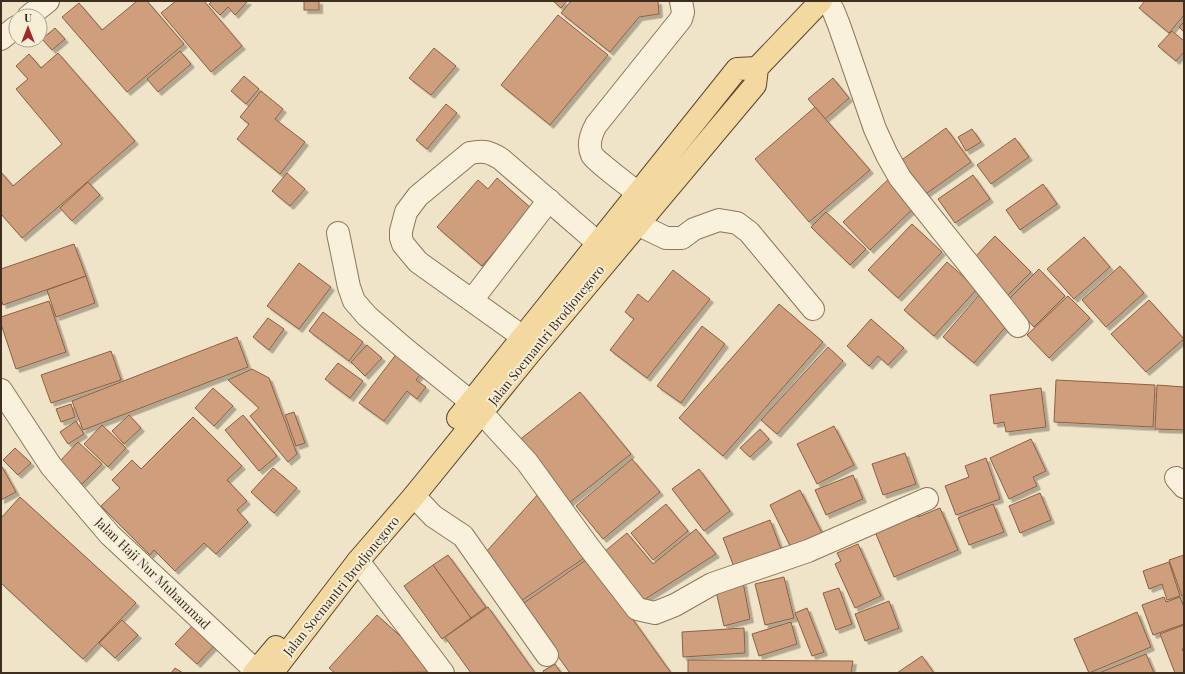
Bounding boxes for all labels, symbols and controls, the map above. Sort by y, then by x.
north arrow [8,8,48,48]
text: U [24,10,32,25]
street label: Jalan Soemantri Brodjonegoro [483,261,607,409]
street label: Jalan Haji Nur Muhammad [91,512,215,632]
street label: Jalan Soemantri Brodjonegoro [278,512,402,660]

